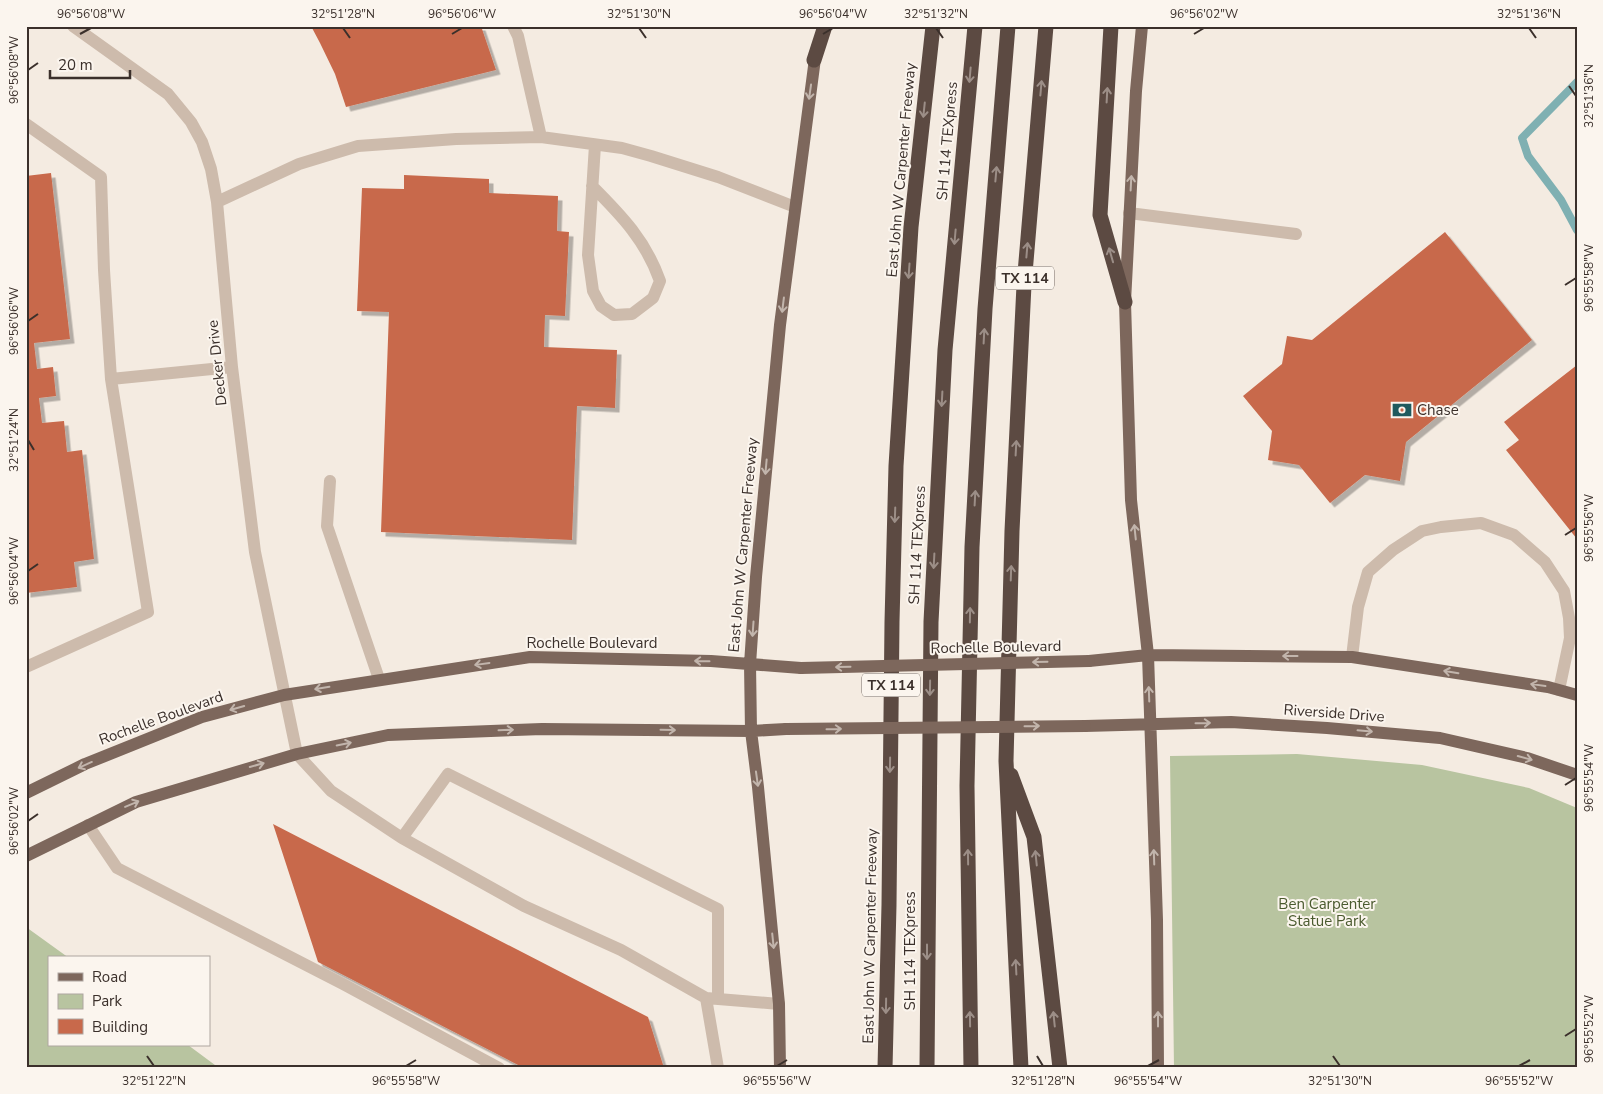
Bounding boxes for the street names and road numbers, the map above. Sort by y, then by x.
street label: East John W Carpenter Freeway [882,62,920,278]
street label: SH 114 TEXpress [932,81,962,201]
road number: TX 114 [996,266,1054,290]
street label: Decker Drive [203,319,231,407]
street label: East John W Carpenter Freeway [724,437,762,653]
street label: SH 114 TEXpress [904,485,930,605]
street label: Rochelle Boulevard [527,633,657,653]
street label: Rochelle Boulevard [930,636,1062,658]
road number: TX 114 [862,674,920,696]
street label: Rochelle Boulevard [96,686,226,750]
street label: Riverside Drive [1283,699,1385,727]
street label: East John W Carpenter Freeway [858,828,882,1044]
street label: SH 114 TEXpress [900,891,920,1011]

